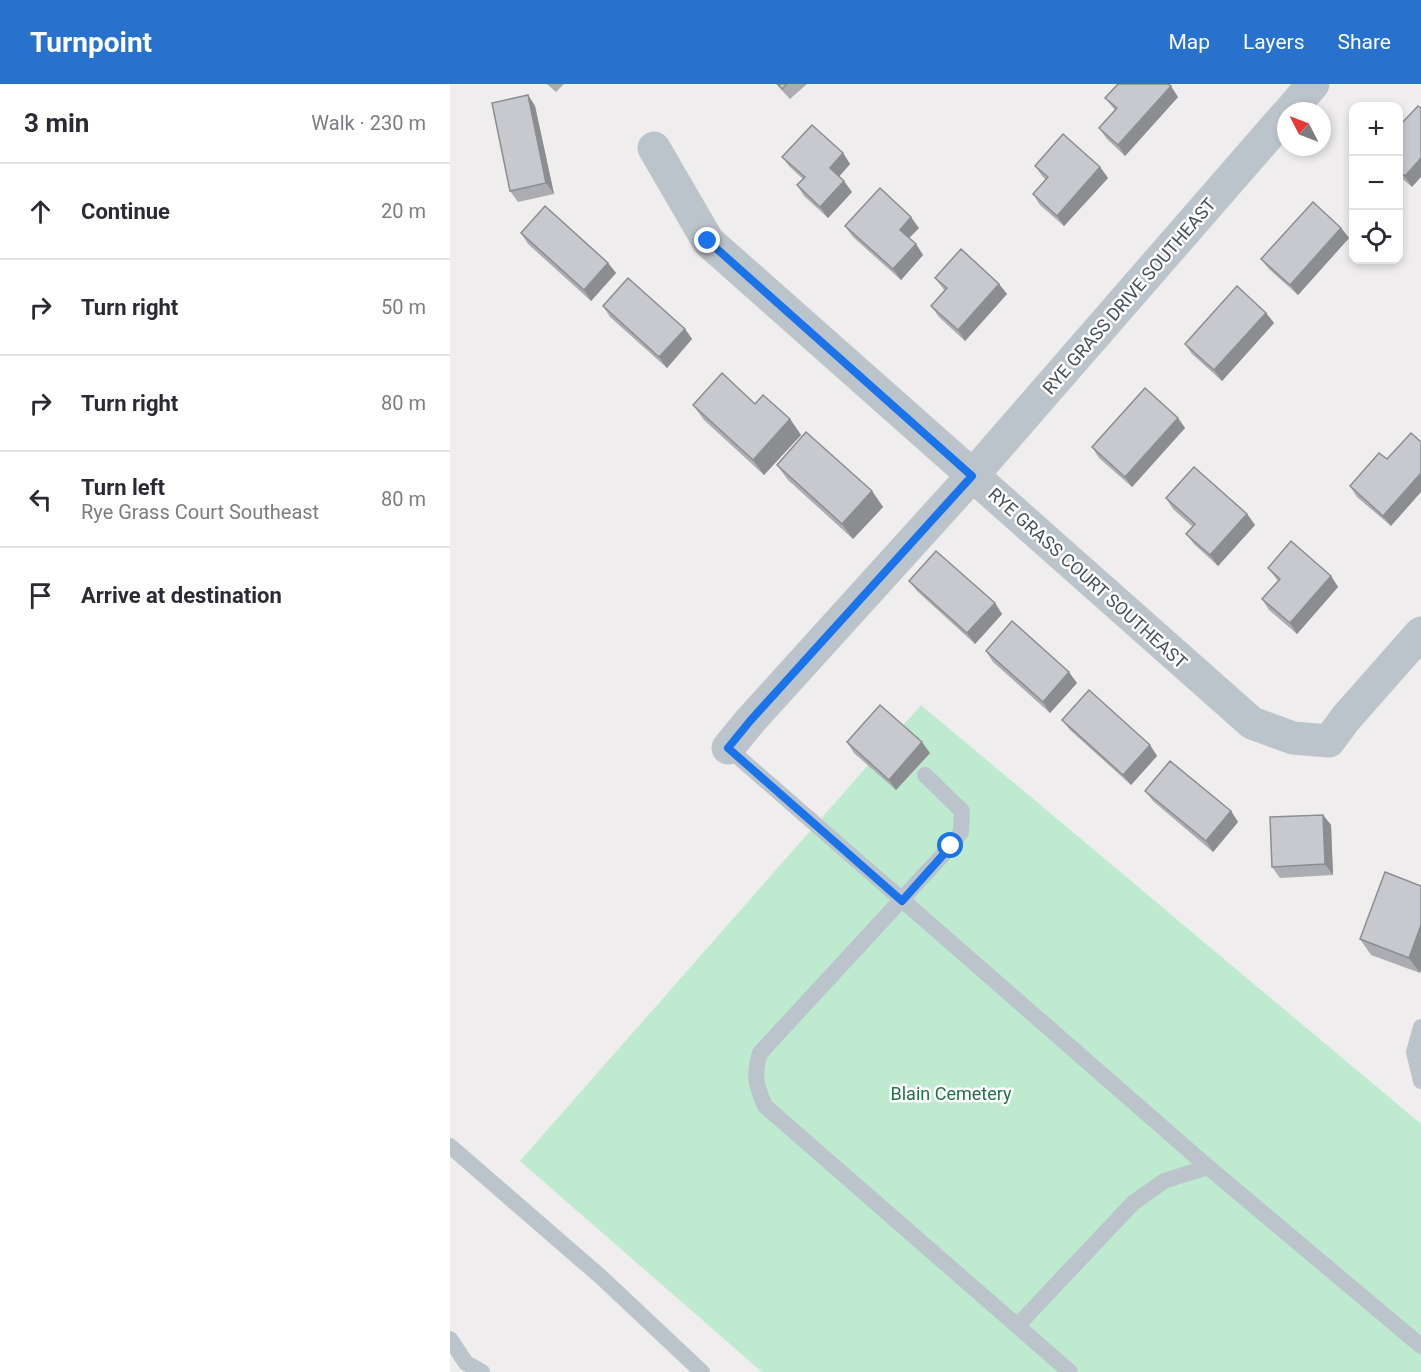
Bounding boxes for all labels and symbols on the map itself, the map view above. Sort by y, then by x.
north arrow [1277,102,1331,156]
street label: RYE GRASS DRIVE SOUTHEAST [1038,194,1220,398]
route end [694,227,720,253]
street label: RYE GRASS COURT SOUTHEAST [984,483,1192,673]
route start [937,832,963,858]
park label: Blain Cemetery [891,1083,1012,1104]

